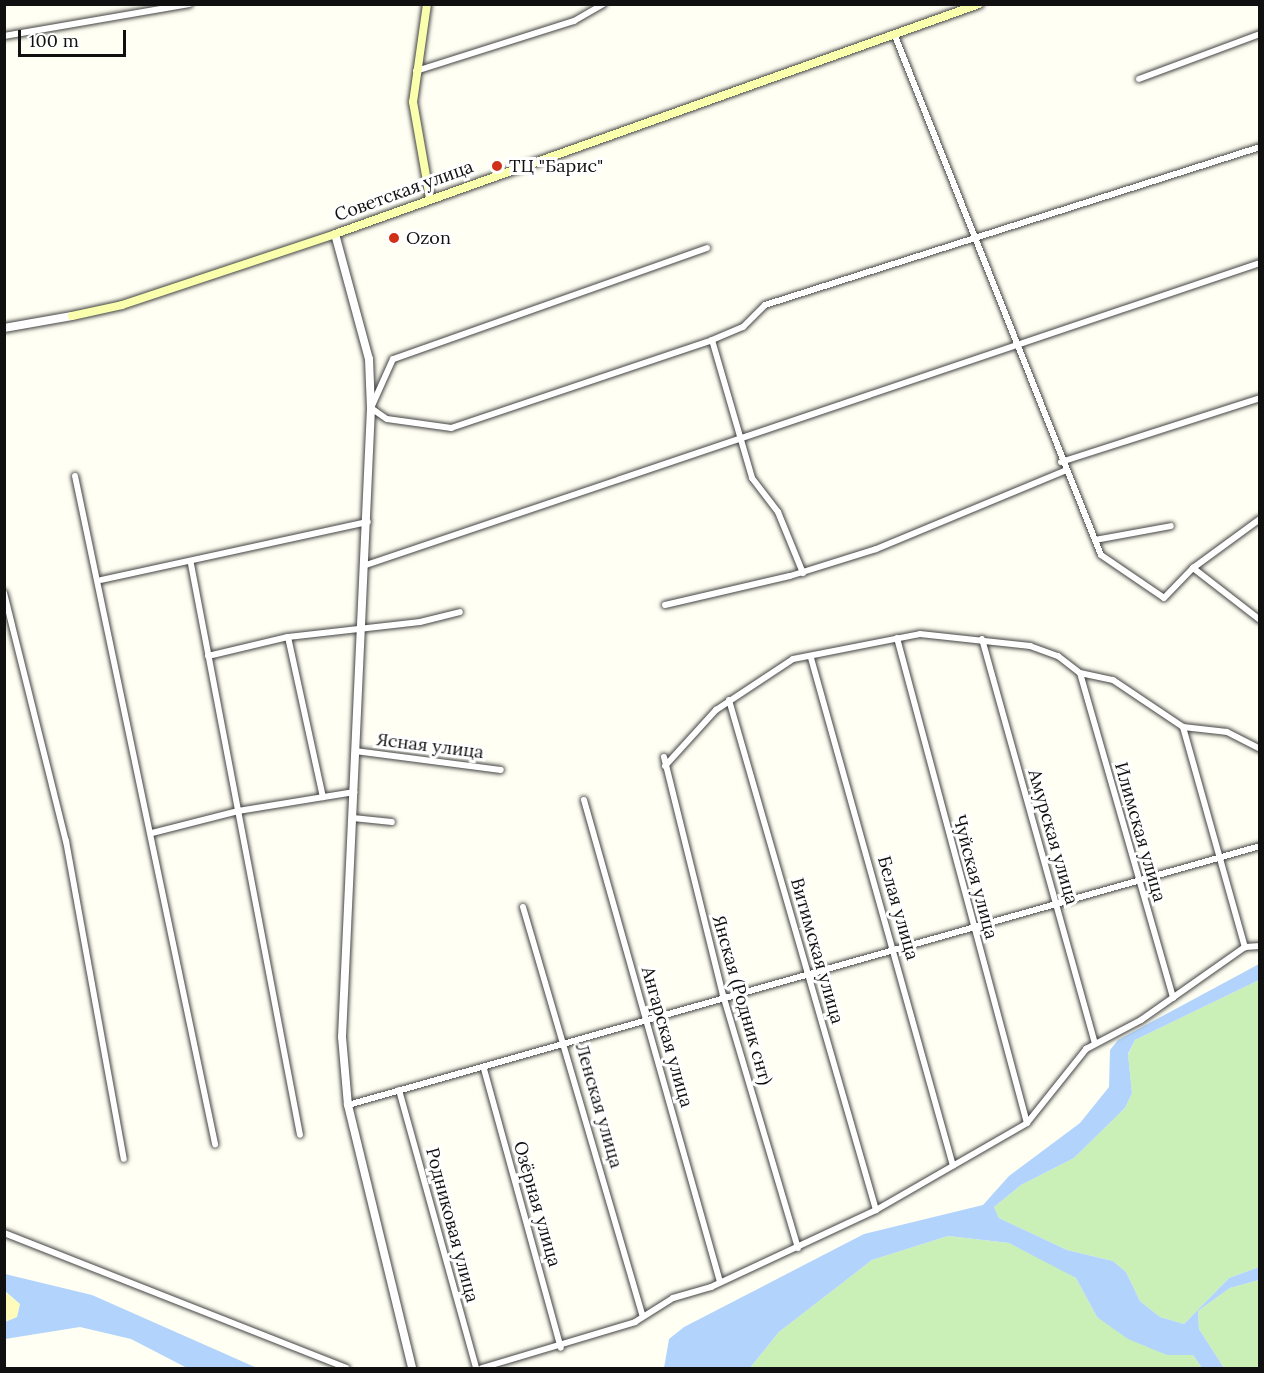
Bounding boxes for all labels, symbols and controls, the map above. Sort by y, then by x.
scale bar [21,18,129,56]
text: 100 m [29,29,79,52]
place label: ТЦ "Барис" [509,155,603,177]
street label: Советская улица [332,156,476,226]
marker: ТЦ "Барис" [490,159,504,173]
place label: Ozon [406,227,451,249]
marker: Ozon [387,231,401,245]
street label: Ясная улица [375,729,485,763]
street label: Илимская улица [1110,760,1170,904]
street label: Амурская улица [1023,767,1083,907]
street label: Чуйская улица [948,812,1002,942]
street label: Белая улица [873,854,923,962]
street label: Витимская улица [786,876,848,1026]
street label: Янская (Родник снт) [707,913,777,1087]
street label: Ангарская улица [637,964,697,1110]
street label: Ленская улица [571,1042,627,1170]
street label: Озёрная улица [509,1139,565,1269]
street label: Родниковая улица [421,1145,483,1305]

